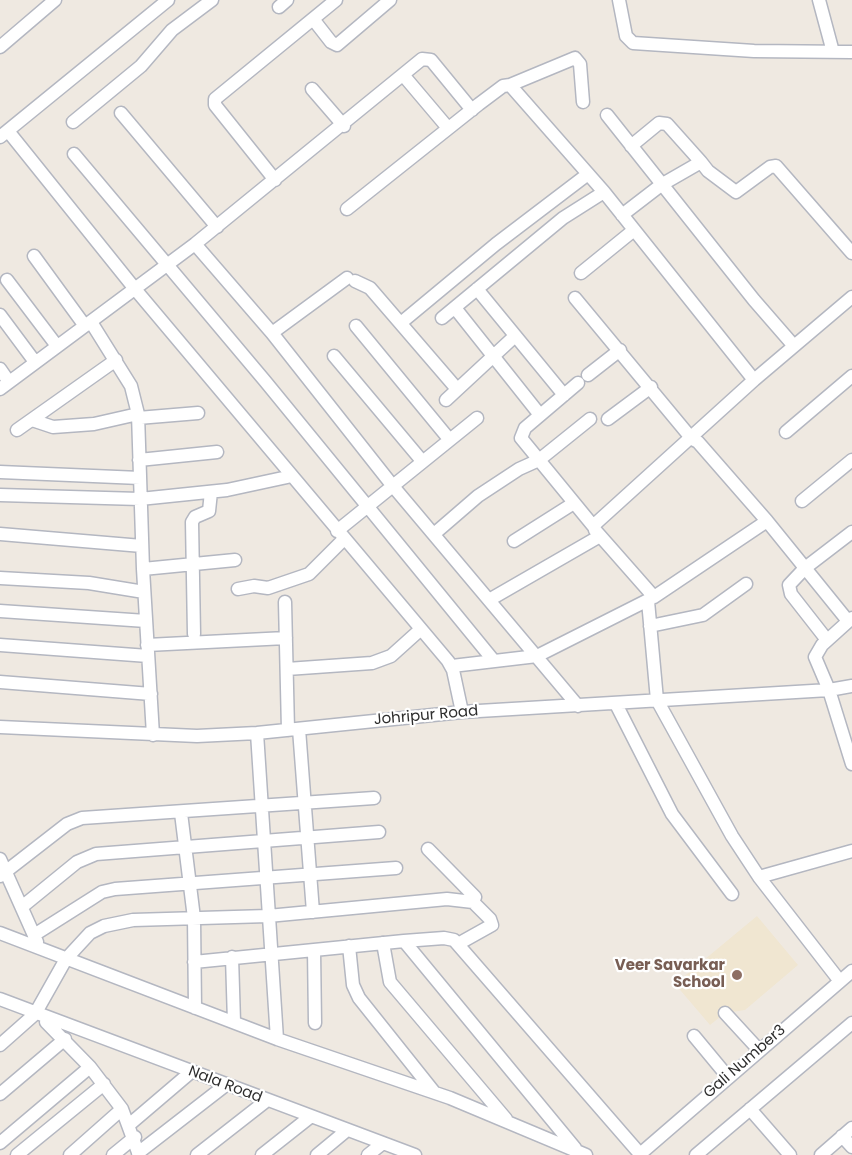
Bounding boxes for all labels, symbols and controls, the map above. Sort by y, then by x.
street label: Johripur Road [373,702,479,730]
place label: Veer Savarkar School [615,957,725,992]
marker: Veer Savarkar School [730,968,744,982]
street label: Gali Number3 [700,1022,790,1102]
street label: Nala Road [186,1063,264,1107]

